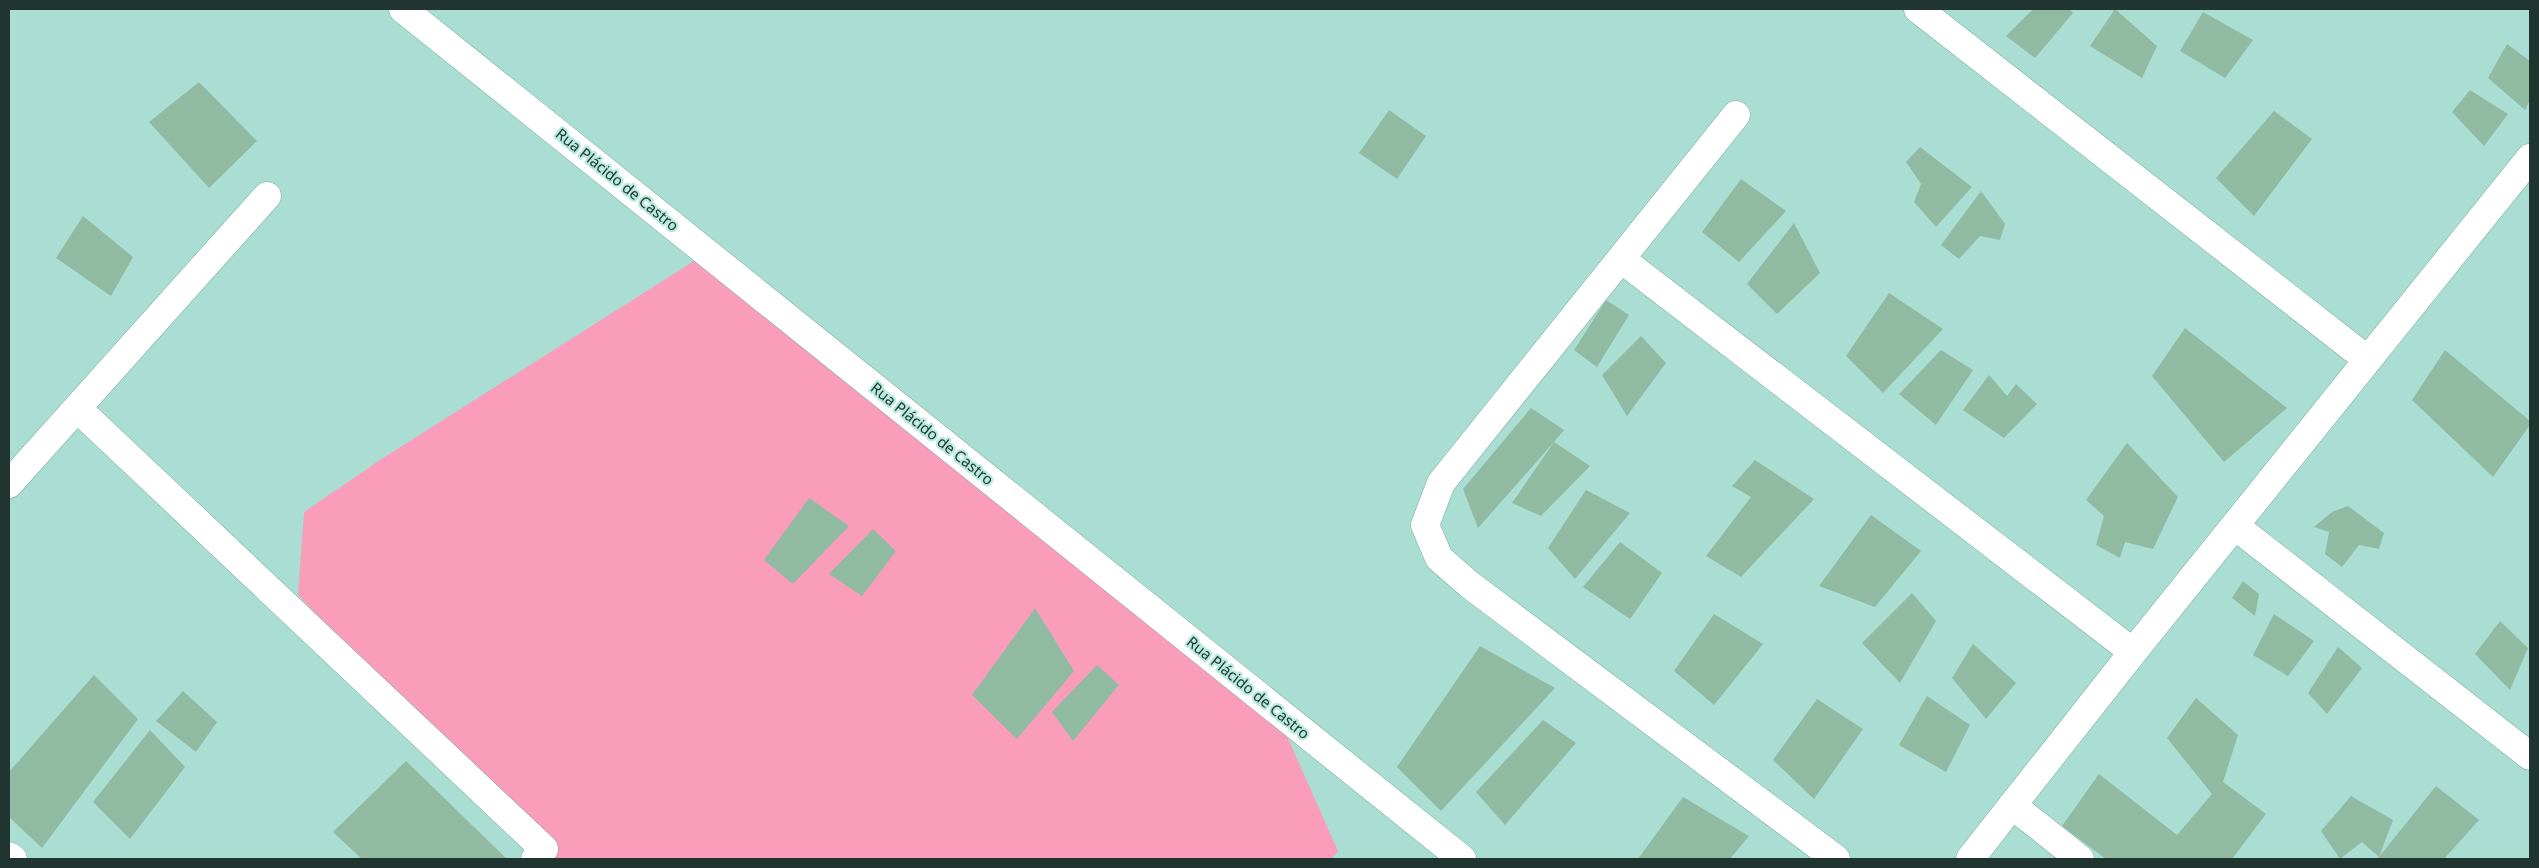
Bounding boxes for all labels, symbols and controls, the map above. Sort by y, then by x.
street label: Rua Plácido de Castro [552,123,683,235]
street label: Rua Plácido de Castro [867,377,998,489]
street label: Rua Plácido de Castro [1183,631,1314,743]

